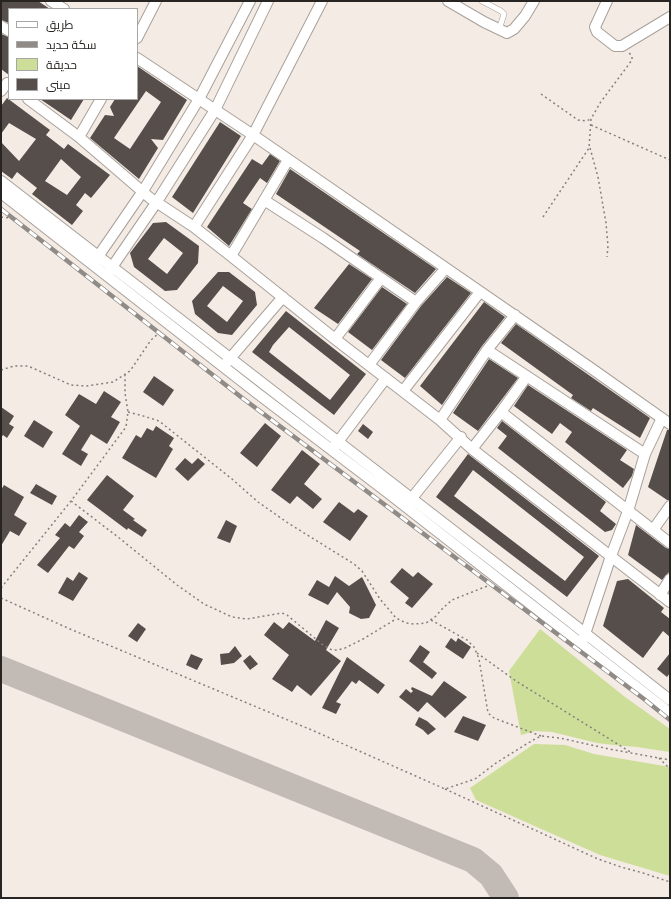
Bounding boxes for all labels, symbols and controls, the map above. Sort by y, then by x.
legend [8,8,138,100]
text: طريق [46,18,73,32]
text: سكة حديد [46,38,96,52]
text: حديقة [46,58,77,72]
text: مبنى [46,78,71,92]

